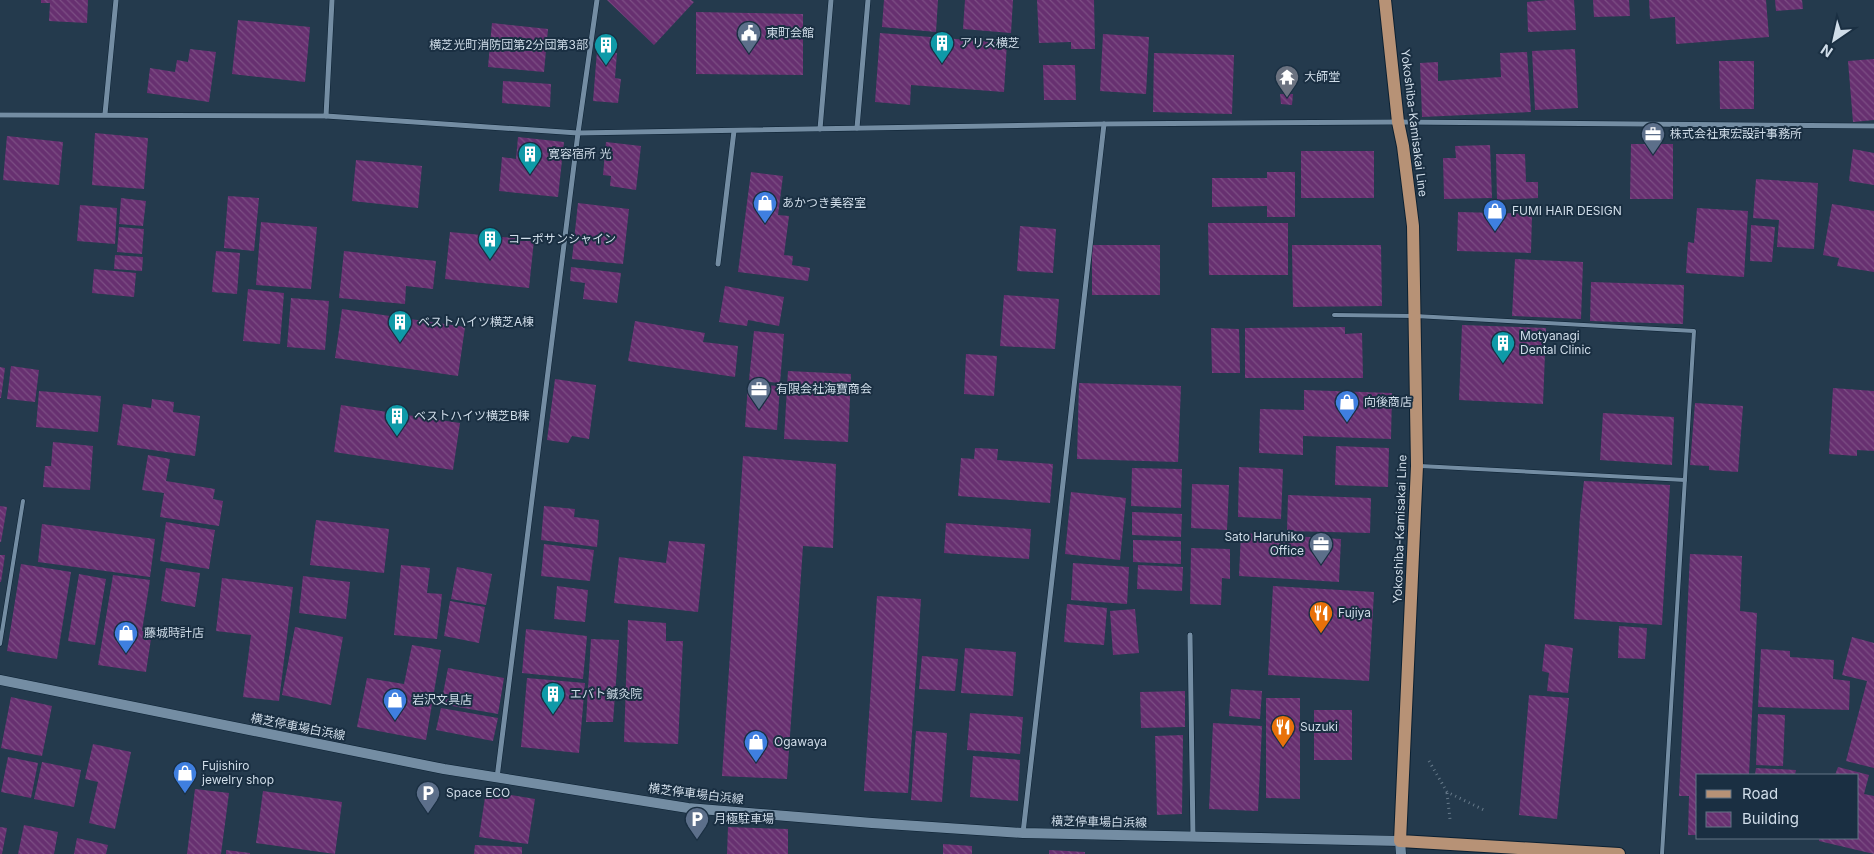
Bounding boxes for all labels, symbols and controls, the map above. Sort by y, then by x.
north arrow [1809,15,1859,65]
public building icon: 東町会館 [736,20,762,54]
place label: 東町会館 [766,25,814,40]
building icon: アリス横芝 [929,30,955,64]
building icon: 横芝光町消防団第2分団第3部 [593,32,619,66]
place label: アリス横芝 [960,35,1020,50]
place label: 横芝光町消防団第2分団第3部 [429,37,588,52]
text: N [1817,41,1836,61]
street label: Yokoshiba-Kamisakai Line [1398,48,1431,198]
temple icon: 大師堂 [1274,64,1300,98]
place label: 大師堂 [1304,69,1340,84]
office icon: 株式会社東宏設計事務所 [1640,121,1666,155]
place label: 株式会社東宏設計事務所 [1670,126,1802,141]
building icon: 寛容宿所 光 [517,141,543,175]
place label: 寛容宿所 光 [548,146,611,161]
shop icon: あかつき美容室 [752,190,778,224]
place label: あかつき美容室 [782,195,866,210]
shop icon: FUMI HAIR DESIGN [1482,198,1508,232]
place label: FUMI HAIR DESIGN [1512,203,1622,218]
building icon: コーポサンシャイン [477,226,503,260]
place label: コーポサンシャイン [508,231,616,246]
building icon: ベストハイツ横芝A棟 [387,309,413,343]
place label: ベストハイツ横芝A棟 [418,314,534,329]
place label: Motyanagi Dental Clinic [1520,328,1591,357]
building icon: Motyanagi Dental Clinic [1490,330,1516,364]
office icon: 有限会社海寶商会 [746,376,772,410]
place label: 有限会社海寶商会 [776,381,872,396]
shop icon: 向後商店 [1334,389,1360,423]
place label: 向後商店 [1364,394,1412,409]
building icon: ベストハイツ横芝B棟 [384,403,410,437]
place label: ベストハイツ横芝B棟 [414,408,530,423]
street label: Yokoshiba-Kamisakai Line [1389,454,1410,604]
place label: Sato Haruhiko Office [1224,529,1304,558]
office icon: Sato Haruhiko Office [1308,531,1334,565]
restaurant icon: Fujiya [1308,600,1334,634]
place label: Fujiya [1338,605,1371,620]
shop icon: 藤城時計店 [113,620,139,654]
place label: 藤城時計店 [144,625,204,640]
building icon: エバト鍼灸院 [540,681,566,715]
place label: エバト鍼灸院 [570,686,642,701]
shop icon: 岩沢文具店 [382,687,408,721]
place label: 岩沢文具店 [412,692,472,707]
street label: 横芝停車場白浜線 [250,710,347,743]
restaurant icon: Suzuki [1270,714,1296,748]
place label: Suzuki [1300,719,1338,734]
shop icon: Ogawaya [743,729,769,763]
place label: Ogawaya [774,734,827,749]
place label: Fujishiro jewelry shop [201,758,274,787]
shop icon: Fujishiro jewelry shop [172,760,198,794]
legend [1696,774,1859,839]
parking icon: Space ECO [415,780,441,814]
street label: 横芝停車場白浜線 [647,780,745,807]
text: Road [1742,784,1778,803]
place label: Space ECO [446,785,510,800]
parking icon: 月極駐車場 [684,806,710,840]
text: Building [1742,809,1799,828]
place label: 月極駐車場 [714,811,774,826]
street label: 横芝停車場白浜線 [1051,813,1147,830]

